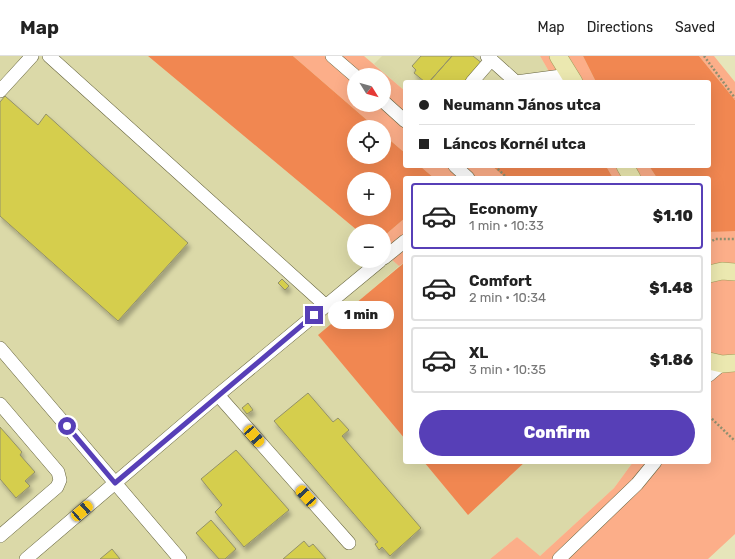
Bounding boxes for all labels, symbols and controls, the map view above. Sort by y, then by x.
text: Map [20,16,59,39]
text: Map [538,19,565,36]
text: Directions [587,19,653,36]
text: Saved [675,19,715,36]
north arrow [347,68,391,112]
map controls [347,68,391,268]
text: Neumann János utca [443,96,601,114]
button: locate [347,120,391,164]
text: Láncos Kornél utca [443,135,586,153]
button: + [347,172,391,216]
icon: car [421,198,457,234]
text: Economy [469,200,538,218]
text: $1.10 [653,207,693,225]
text: 1 min · 10:33 [469,218,544,233]
button: − [347,224,391,268]
icon: car [421,270,457,306]
text: Comfort [469,272,532,290]
text: $1.48 [649,279,693,297]
text: 2 min · 10:34 [469,290,546,305]
callout: 1 min [328,301,394,329]
route end [305,306,323,324]
text: 1 min [344,307,378,322]
icon: car [421,342,457,378]
text: XL [469,344,488,362]
text: $1.86 [650,351,693,369]
text: 3 min · 10:35 [469,362,546,377]
button: Confirm [419,410,695,456]
route start [58,417,76,435]
car [242,423,266,449]
car [294,483,318,509]
car [69,499,95,523]

